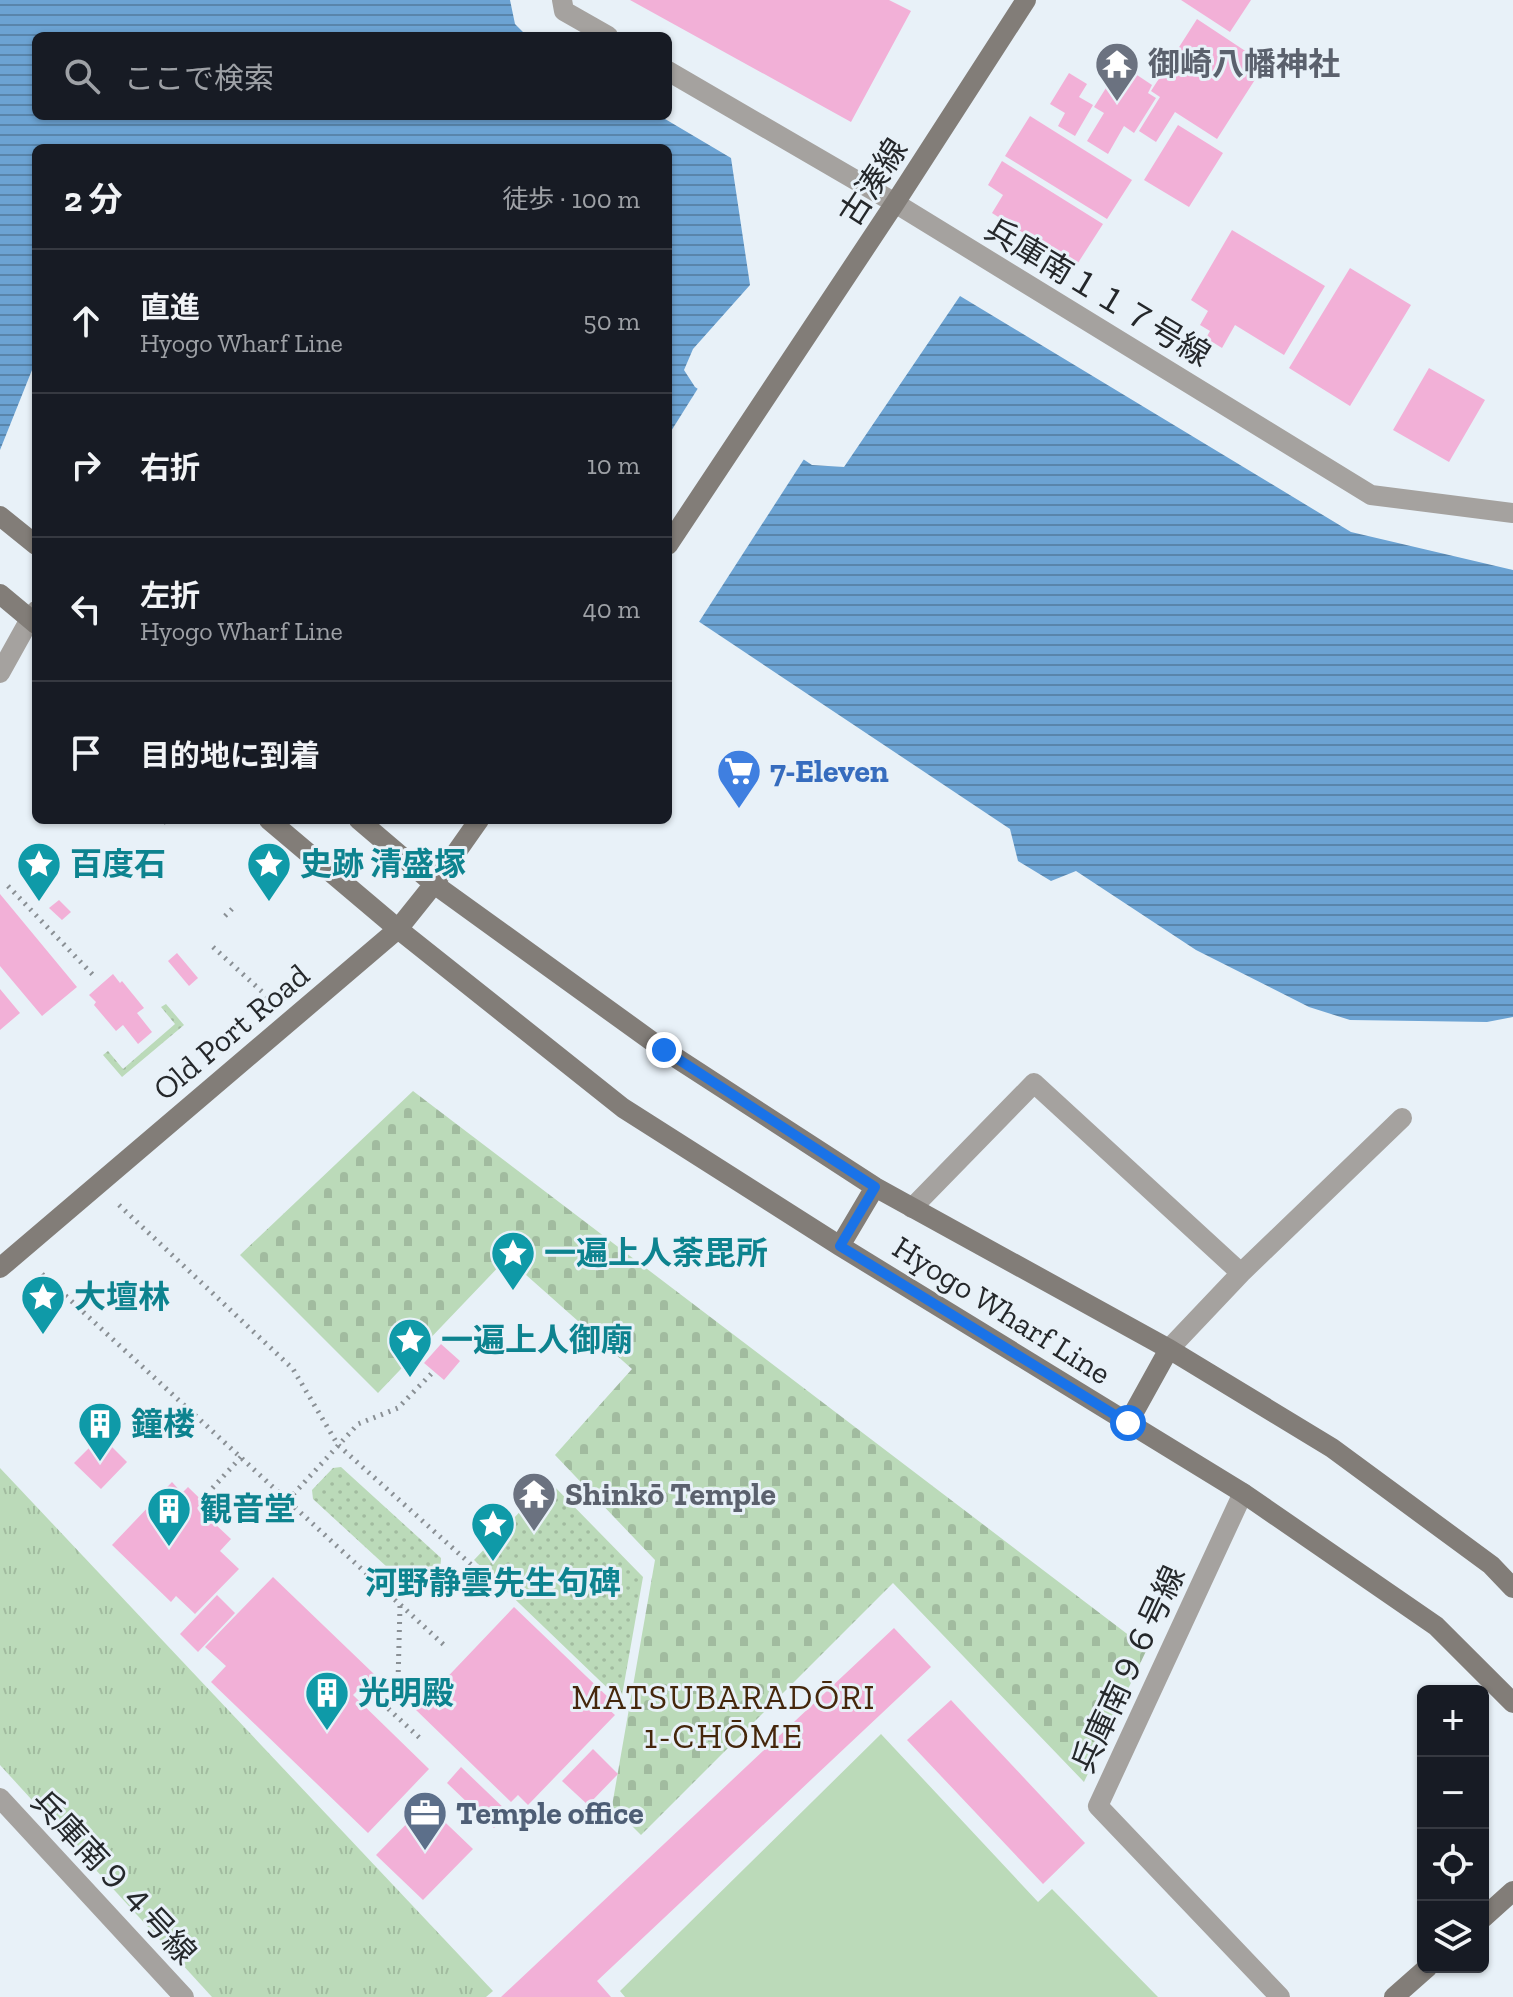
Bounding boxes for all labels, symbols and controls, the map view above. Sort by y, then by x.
search box [32,32,672,120]
temple icon: 御崎八幡神社 [1093,40,1141,103]
place label: 御崎八幡神社 [1148,45,1340,83]
icon: search [60,54,104,98]
text: ここで検索 [124,61,274,97]
street label: 古湊線 [831,131,915,233]
text: 2 分 [64,179,123,220]
text: 徒歩 · 100 m [502,183,640,215]
street label: 兵庫南１１７号線 [978,210,1218,374]
text: 直進 [140,290,200,326]
icon: ahead [64,299,108,343]
text: 50 m [583,305,640,337]
text: Hyogo Wharf Line [140,327,343,359]
icon: right [64,443,108,487]
text: 10 m [587,449,640,481]
text: 右折 [140,450,200,486]
text: 左折 [140,578,200,614]
icon: left [64,587,108,631]
text: 40 m [583,593,640,625]
text: Hyogo Wharf Line [140,615,343,647]
icon: arrive [64,731,108,775]
text: 目的地に到着 [140,738,320,774]
supermarket icon: 7-Eleven [715,747,763,810]
place label: 7-Eleven [770,752,889,790]
place icon: 百度石 [15,840,63,903]
place icon: 史跡 清盛塚 [245,840,293,903]
place label: 百度石 [70,845,166,883]
place label: 史跡 清盛塚 [300,845,466,883]
street label: Old Port Road [145,956,317,1108]
route end [646,1032,682,1068]
street label: Hyogo Wharf Line [886,1228,1118,1392]
place icon: 一遍上人荼毘所 [489,1229,537,1292]
place label: 一遍上人荼毘所 [544,1234,768,1272]
place icon: 大壇林 [19,1273,67,1336]
place label: 大壇林 [74,1278,170,1316]
place icon: 一遍上人御廟 [386,1316,434,1379]
place label: 一遍上人御廟 [441,1321,633,1359]
building icon: 鐘楼 [76,1400,124,1463]
place label: 鐘楼 [131,1405,195,1443]
route start [1110,1405,1146,1441]
temple icon: Shinkō Temple [510,1470,558,1533]
place label: Shinkō Temple [565,1475,776,1513]
building icon: 観音堂 [145,1485,193,1548]
place label: 観音堂 [200,1490,296,1528]
place icon: 河野静雲先生句碑 [469,1500,517,1563]
street label: 兵庫南９６号線 [1063,1559,1193,1779]
place label: 河野静雲先生句碑 [365,1564,621,1602]
building icon: 光明殿 [303,1669,351,1732]
place label: 光明殿 [358,1674,454,1712]
district label: MATSUBARADŌRI 1-CHŌME [572,1677,876,1757]
map controls [1417,1685,1489,1973]
button: + [1417,1685,1489,1757]
button: − [1417,1757,1489,1829]
street label: 兵庫南９４号線 [24,1782,204,1972]
office icon: Temple office [401,1789,449,1852]
place label: Temple office [456,1794,644,1832]
button: locate [1417,1829,1489,1901]
button: layers [1417,1901,1489,1973]

